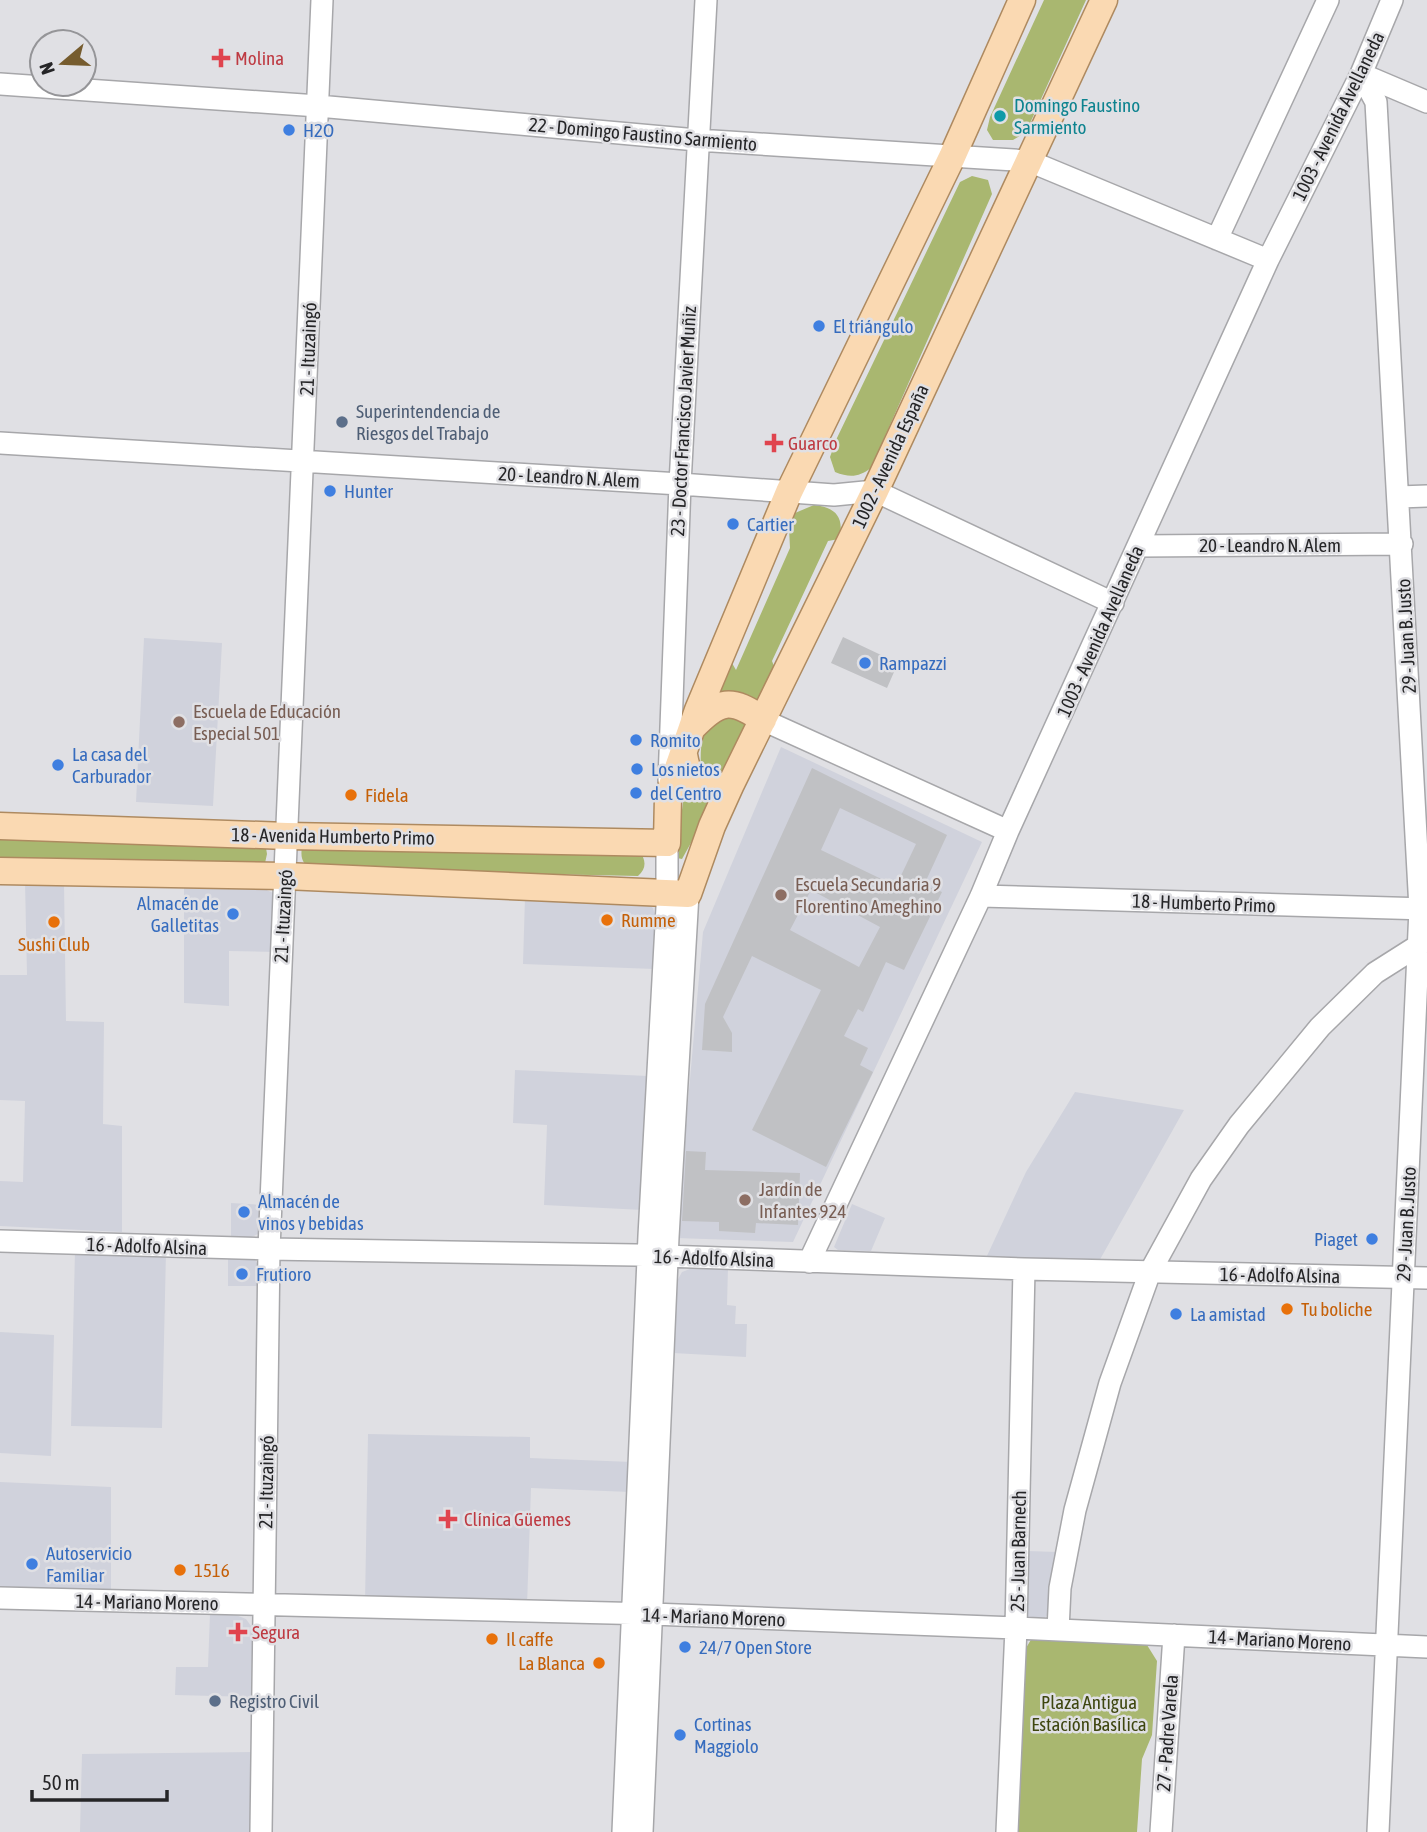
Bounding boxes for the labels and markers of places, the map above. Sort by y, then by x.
place label: Molina [235,47,284,69]
marker: Molina [213,50,229,66]
place label: Domingo Faustino Sarmiento [1014,94,1140,138]
marker: Domingo Faustino Sarmiento [992,108,1008,124]
place label: H2O [303,119,334,141]
marker: H2O [281,122,297,138]
place label: El triángulo [833,315,913,337]
marker: El triángulo [811,318,827,334]
place label: Superintendencia de Riesgos del Trabajo [356,400,500,444]
marker: Superintendencia de Riesgos del Trabajo [334,414,350,430]
place label: Guarco [788,432,838,454]
marker: Guarco [766,435,782,451]
place label: Hunter [344,480,393,502]
marker: Hunter [322,483,338,499]
place label: Cartier [747,513,794,535]
marker: Cartier [725,516,741,532]
place label: Rampazzi [879,652,947,674]
marker: Rampazzi [857,655,873,671]
place label: Escuela de Educación Especial 501 [193,700,341,744]
marker: Escuela de Educación Especial 501 [171,714,187,730]
place label: Romito [650,729,701,751]
marker: Romito [628,732,644,748]
place label: La casa del Carburador [72,743,151,787]
marker: La casa del Carburador [50,757,66,773]
place label: Los nietos [651,758,720,780]
marker: Los nietos [629,761,645,777]
place label: del Centro [650,782,722,804]
place label: Fidela [365,784,409,806]
marker: del Centro [628,785,644,801]
marker: Fidela [343,787,359,803]
place label: Escuela Secundaria 9 Florentino Ameghino [795,873,942,917]
marker: Escuela Secundaria 9 Florentino Ameghino [773,887,789,903]
place label: Almacén de Galletitas [137,892,219,936]
marker: Almacén de Galletitas [225,906,241,922]
place label: Rumme [621,909,676,931]
marker: Rumme [599,912,615,928]
marker: Sushi Club [46,914,62,930]
place label: Sushi Club [18,933,90,955]
place label: Jardín de Infantes 924 [759,1178,846,1222]
place label: Almacén de vinos y bebidas [258,1190,364,1234]
marker: Jardín de Infantes 924 [737,1192,753,1208]
marker: Almacén de vinos y bebidas [236,1204,252,1220]
place label: Piaget [1314,1228,1358,1250]
marker: Piaget [1364,1231,1380,1247]
place label: Frutioro [256,1263,311,1285]
marker: Frutioro [234,1266,250,1282]
place label: Tu boliche [1301,1298,1372,1320]
marker: Tu boliche [1279,1301,1295,1317]
place label: La amistad [1190,1303,1266,1325]
marker: La amistad [1168,1306,1184,1322]
place label: Clínica Güemes [464,1508,571,1530]
marker: Clínica Güemes [438,1509,458,1529]
place label: Autoservicio Familiar [46,1542,132,1586]
marker: Autoservicio Familiar [24,1556,40,1572]
place label: 1516 [194,1559,230,1581]
marker: 1516 [172,1562,188,1578]
place label: Segura [252,1621,300,1643]
marker: Segura [230,1624,246,1640]
place label: Il caffe [506,1628,553,1650]
marker: Il caffe [484,1631,500,1647]
place label: 24/7 Open Store [699,1636,812,1658]
marker: 24/7 Open Store [677,1639,693,1655]
place label: La Blanca [518,1652,585,1674]
marker: La Blanca [591,1655,607,1671]
place label: Registro Civil [229,1690,319,1712]
marker: Registro Civil [207,1693,223,1709]
place label: Cortinas Maggiolo [694,1713,759,1757]
marker: Cortinas Maggiolo [672,1727,688,1743]

